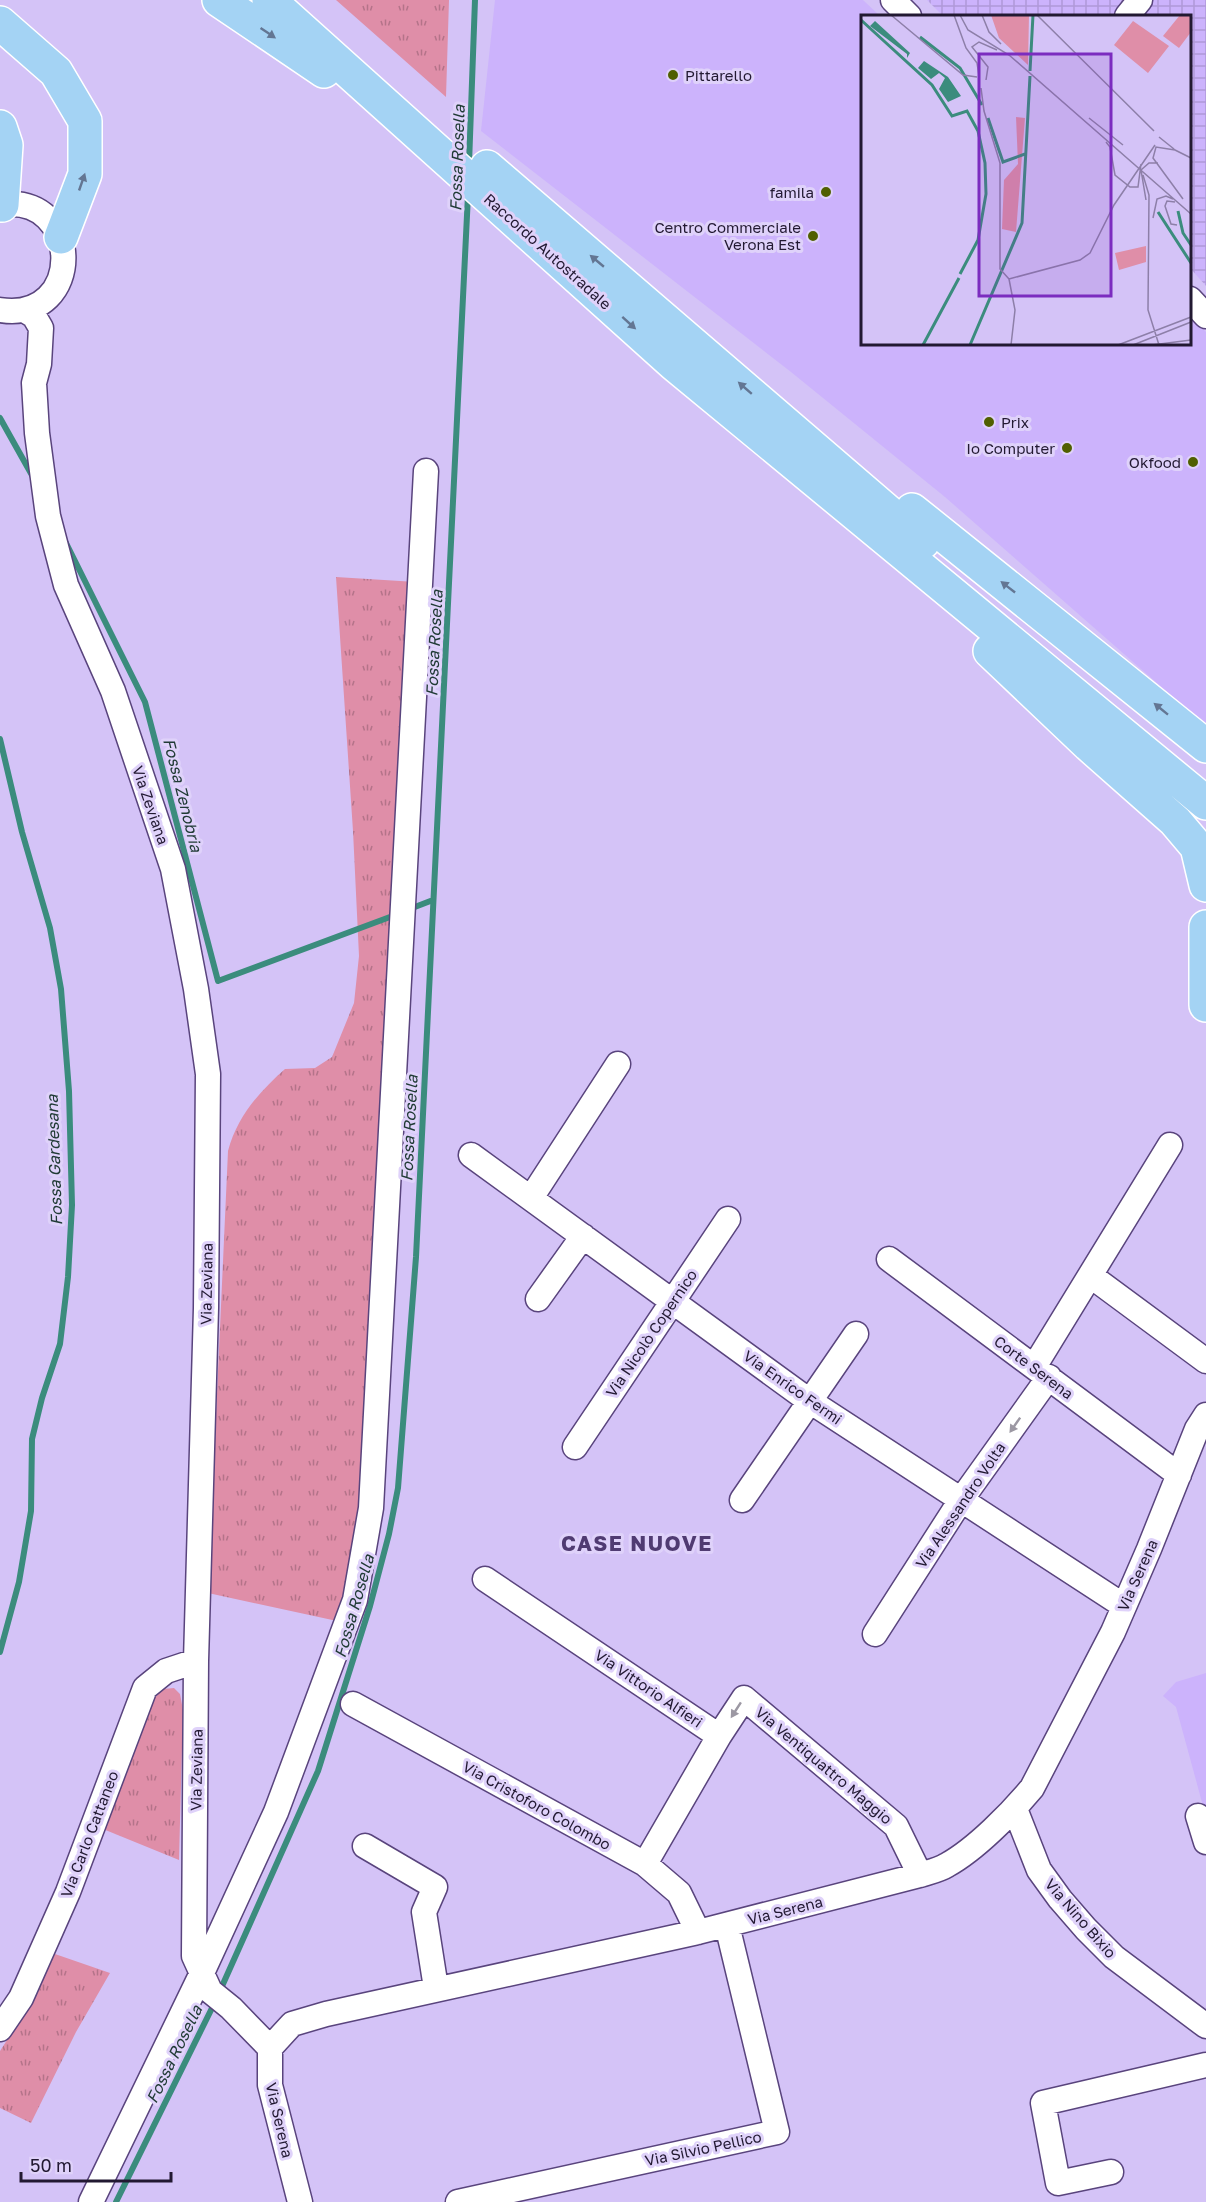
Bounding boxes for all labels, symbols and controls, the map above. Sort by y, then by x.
inset map [861,15,1191,345]
one-way arrow [260,27,276,38]
place label: Pittarello [685,66,752,84]
marker: Pittarello [666,68,680,82]
water label: Fossa Rosella [445,104,469,211]
one-way arrow [77,173,87,191]
place label: famila [770,183,814,201]
marker: famila [819,185,833,199]
street label: Raccordo Autostradale [481,189,615,313]
place label: Centro Commerciale Verona Est [654,218,801,253]
marker: Centro Commerciale Verona Est [806,229,820,243]
one-way arrow [590,255,605,268]
one-way arrow [621,316,636,330]
one-way arrow [737,381,753,394]
place label: Prix [1001,413,1029,431]
marker: Prix [982,415,996,429]
place label: Io Computer [966,439,1055,457]
marker: Io Computer [1060,441,1074,455]
place label: Okfood [1129,453,1181,471]
marker: Okfood [1186,455,1200,469]
one-way arrow [1001,581,1016,593]
water label: Fossa Rosella [421,588,447,697]
one-way arrow [1153,703,1168,716]
water label: Fossa Zenobria [159,736,207,855]
street label: Via Zeviana [129,763,173,847]
water label: Fossa Rosella [396,1073,422,1182]
water label: Fossa Gardesana [42,1093,66,1226]
street label: Via Zeviana [196,1243,216,1325]
street label: Via Nicolò Copernico [602,1266,700,1400]
street label: Corte Serena [991,1331,1077,1403]
street label: Via Enrico Fermi [740,1346,846,1428]
one-way arrow [1010,1417,1021,1433]
street label: Via Alessandro Volta [911,1439,1009,1571]
district label: CASE NUOVE [561,1530,713,1556]
street label: Via Serena [1113,1536,1161,1614]
water label: Fossa Rosella [330,1551,379,1660]
street label: Via Vittorio Alfieri [592,1645,706,1731]
one-way arrow [730,1702,742,1718]
street label: Via Ventiquattro Maggio [752,1702,896,1828]
street label: Via Zeviana [186,1729,206,1811]
street label: Via Cristoforo Colombo [460,1757,614,1853]
street label: Via Carlo Cattaneo [57,1768,121,1900]
street label: Via Nino Bixio [1042,1875,1120,1961]
street label: Via Serena [746,1892,824,1928]
water label: Fossa Rosella [142,2001,207,2106]
street label: Via Serena [263,2081,297,2159]
street label: Via Silvio Pellico [643,2127,763,2169]
scale bar [21,2145,171,2183]
text: 50 m [30,2154,72,2176]

